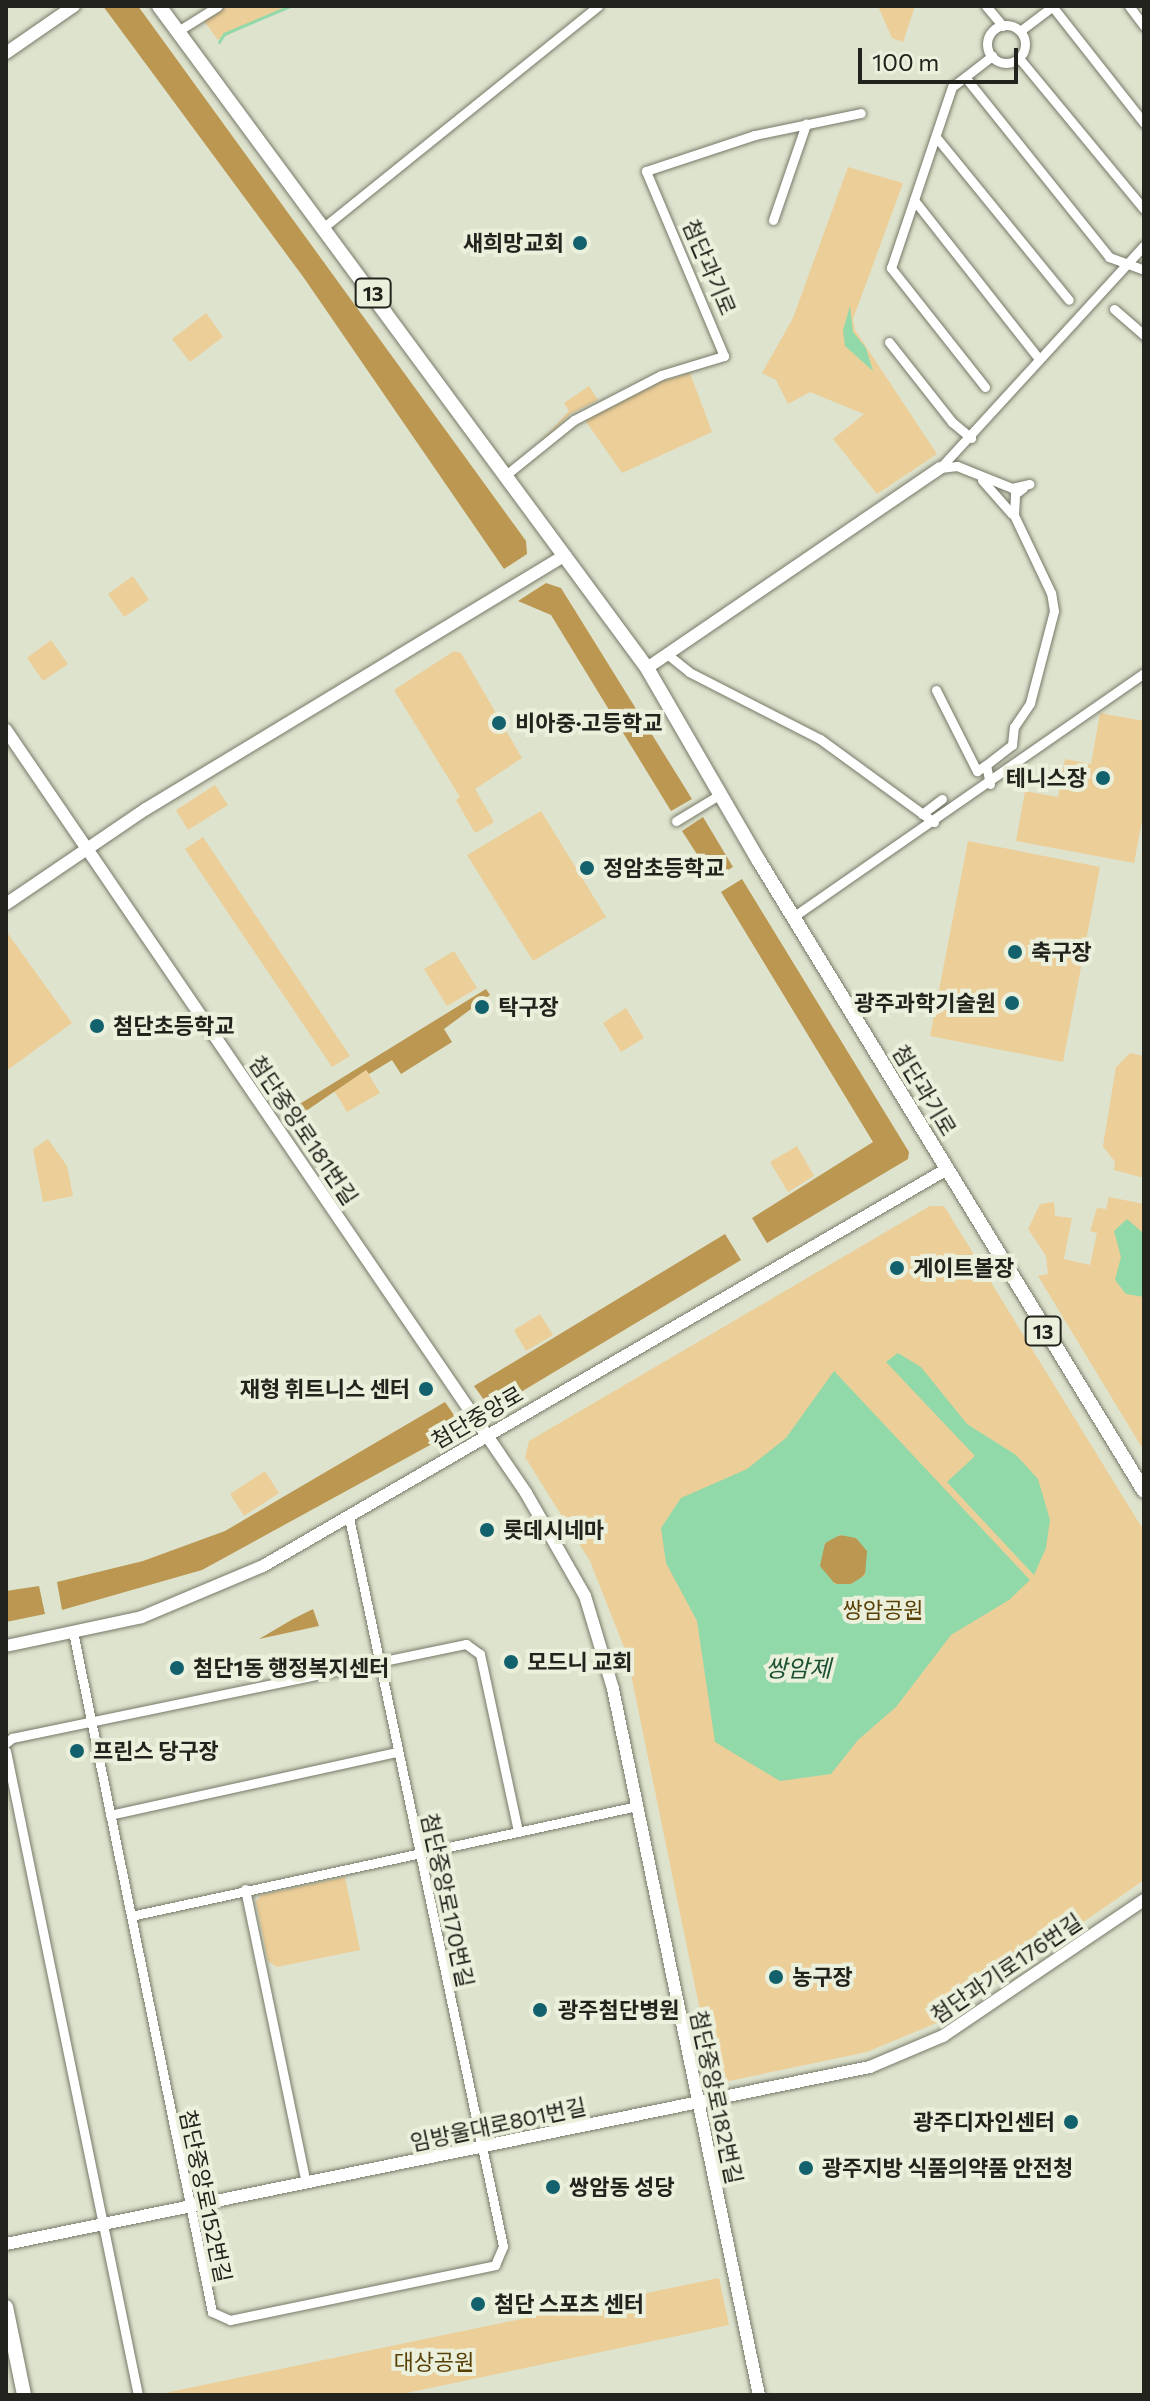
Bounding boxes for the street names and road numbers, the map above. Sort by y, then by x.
street label: 첨단과기로 [678,215,742,319]
road number: 13 [353,277,393,309]
street label: 첨단과기로 [888,1040,962,1140]
street label: 첨단중앙로181번길 [244,1051,364,1209]
road number: 13 [1023,1315,1063,1347]
street label: 첨단중앙로 [427,1380,527,1454]
street label: 첨단중앙로170번길 [417,1811,479,1989]
street label: 첨단과기로176번길 [926,1908,1086,2028]
street label: 첨단중앙로182번길 [686,2008,748,2186]
street label: 임방울대로801번길 [408,2093,588,2155]
street label: 첨단중앙로152번길 [175,2107,237,2285]

